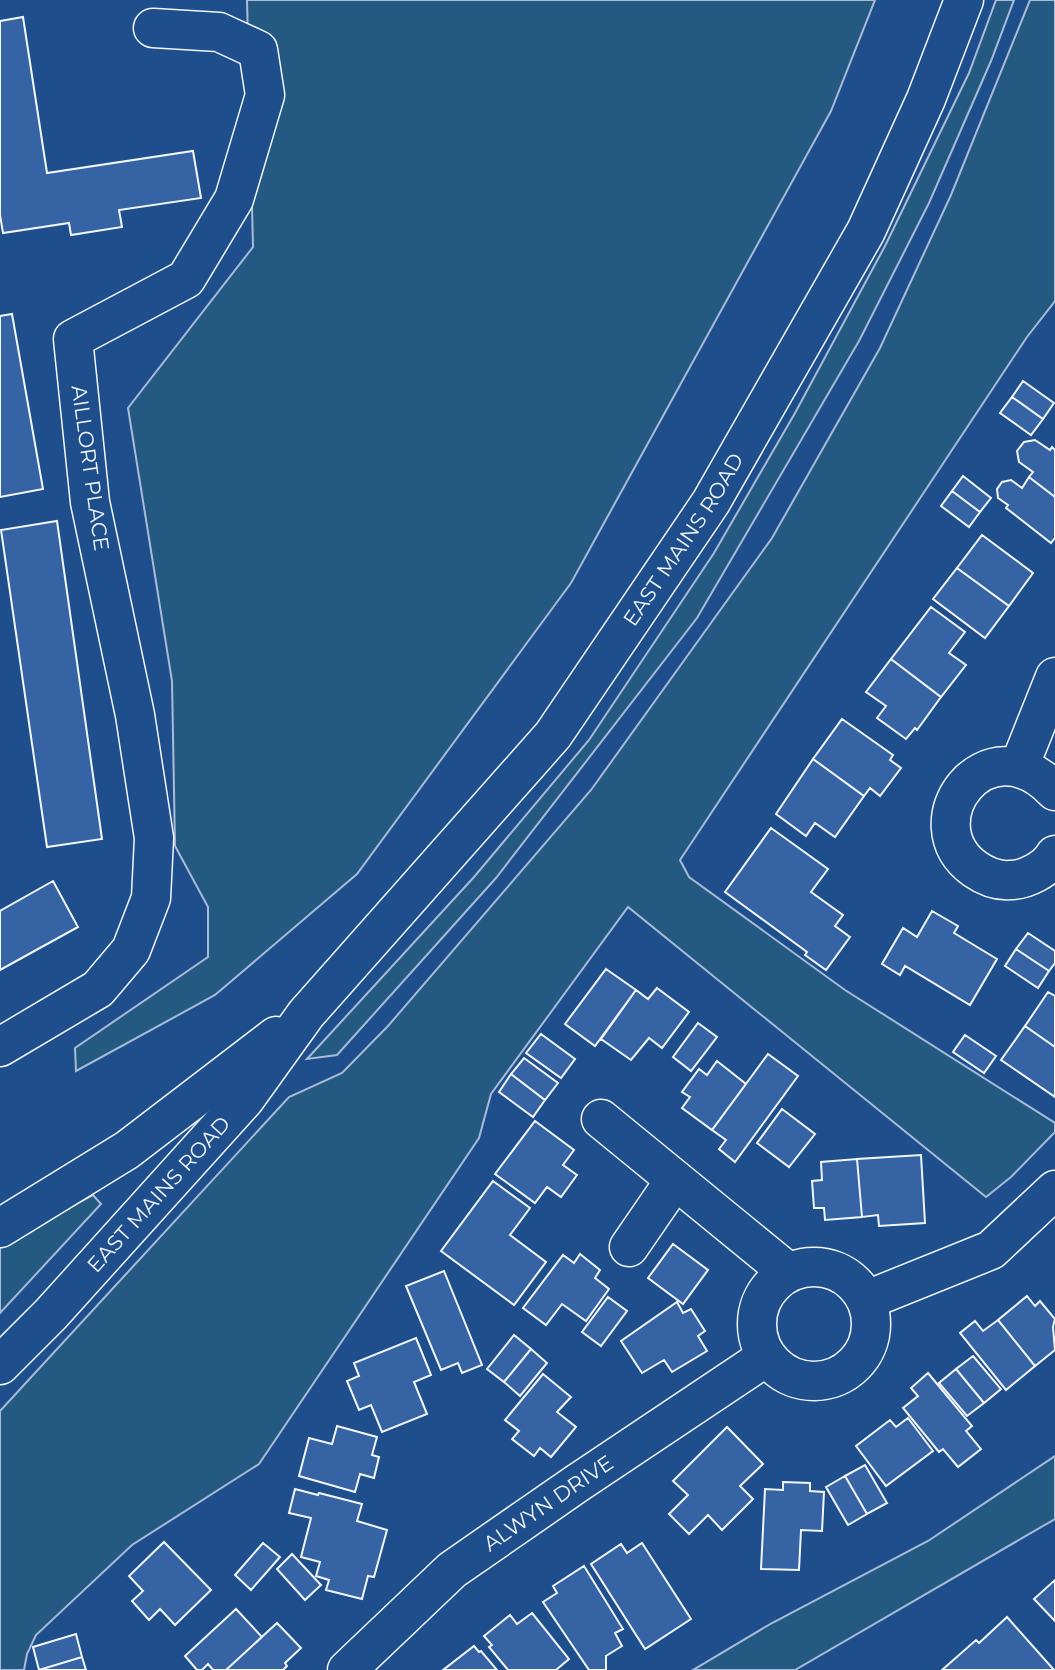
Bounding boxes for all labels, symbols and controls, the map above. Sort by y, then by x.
street label: AILLORT PLACE [66,383,114,552]
street label: EAST MAINS ROAD [618,448,748,631]
street label: EAST MAINS ROAD [82,1111,235,1277]
street label: ALWYN DRIVE [478,1450,618,1556]

